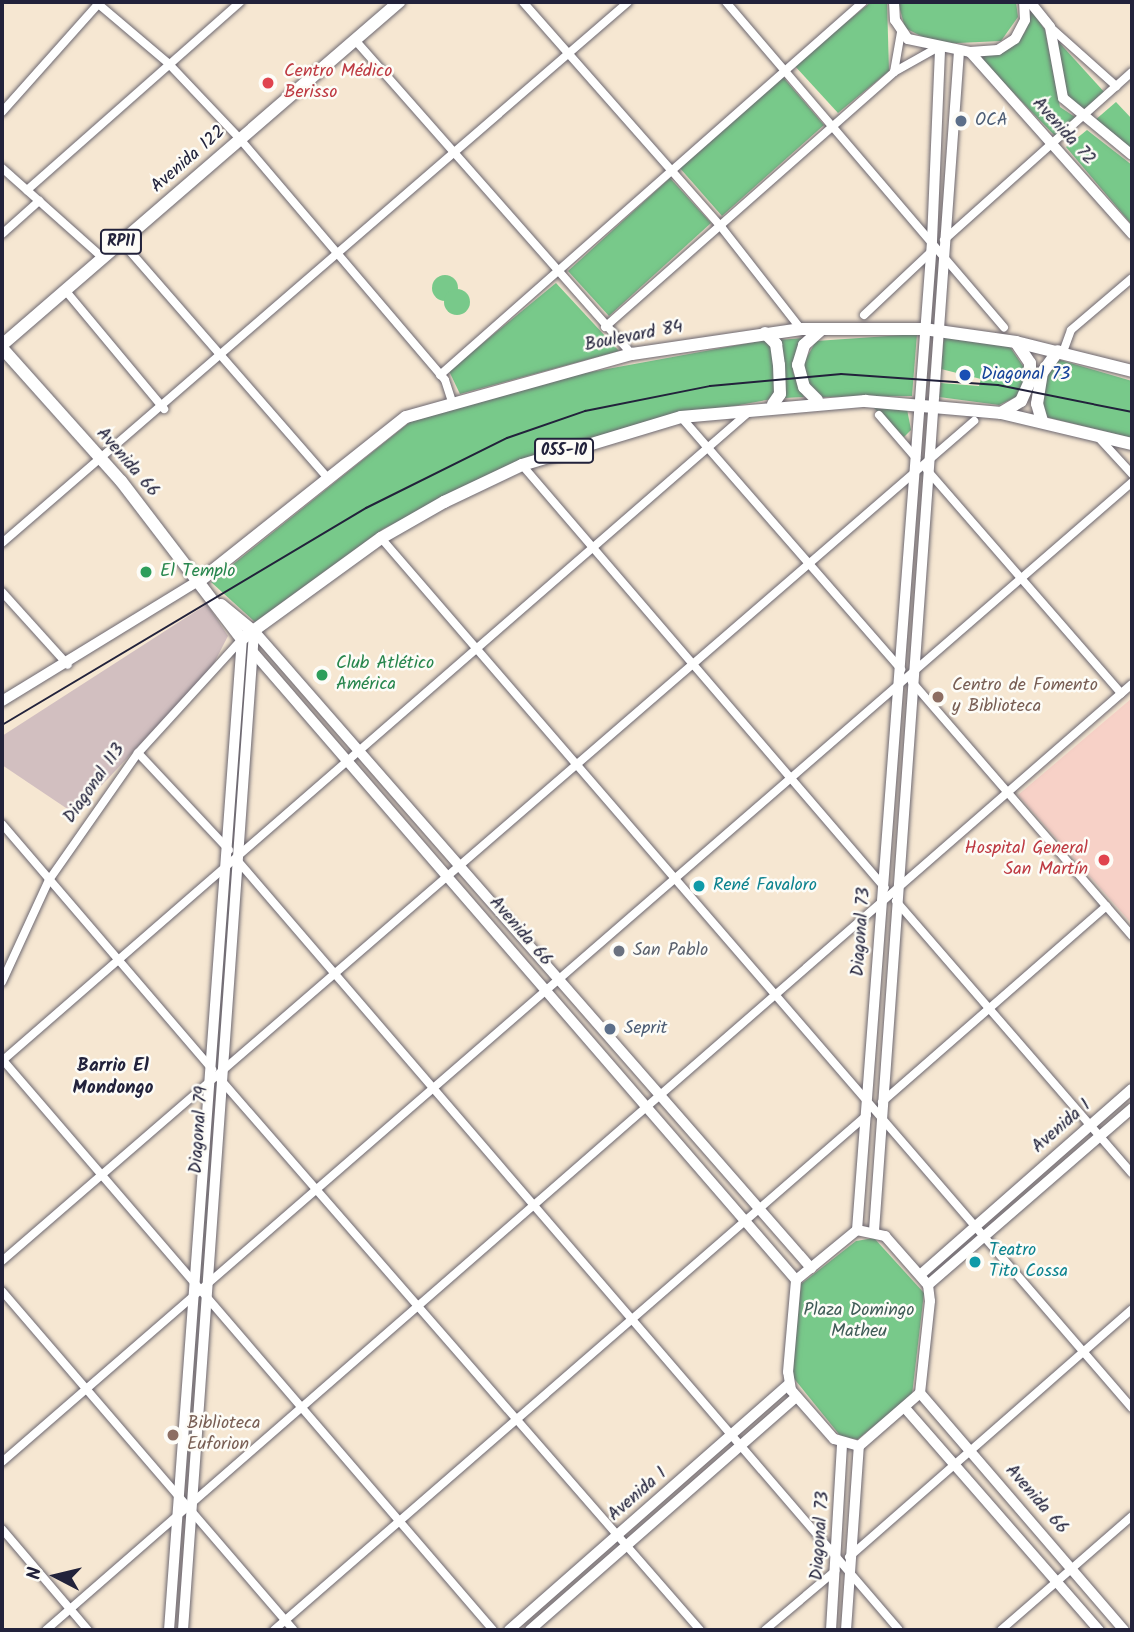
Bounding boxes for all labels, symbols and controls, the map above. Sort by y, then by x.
place label: Centro Médico Berisso [284,62,392,104]
marker: Centro Médico Berisso [258,73,278,93]
street label: Avenida 72 [1027,94,1099,170]
place label: OCA [975,110,1008,132]
marker: OCA [953,113,969,129]
street label: Avenida 122 [147,122,231,198]
road number: RP11 [98,230,144,254]
street label: Boulevard 84 [583,317,685,357]
place label: Diagonal 73 [981,364,1070,386]
marker: Diagonal 73 [955,365,975,385]
street label: Avenida 66 [91,424,163,502]
road number: 055-10 [532,438,596,464]
place label: El Templo [160,561,235,583]
marker: El Templo [138,564,154,580]
place label: Club Atlético América [336,654,434,696]
marker: Club Atlético América [314,667,330,683]
place label: Centro de Fomento y Biblioteca [952,676,1098,718]
marker: Centro de Fomento y Biblioteca [930,689,946,705]
street label: Diagonal 113 [60,740,130,828]
place label: Hospital General San Martín [965,839,1088,882]
marker: Hospital General San Martín [1094,850,1114,870]
place label: René Favaloro [713,875,817,897]
marker: René Favaloro [691,878,707,894]
street label: Diagonal 73 [848,887,876,977]
street label: Avenida 66 [484,893,556,971]
place label: San Pablo [633,940,708,962]
marker: San Pablo [611,943,627,959]
place label: Seprit [624,1018,667,1040]
marker: Seprit [602,1021,618,1037]
district label: Barrio El Mondongo [73,1056,153,1100]
street label: Diagonal 79 [186,1085,214,1175]
street label: Avenida 1 [1028,1096,1096,1158]
place label: Teatro Tito Cossa [989,1241,1068,1284]
marker: Teatro Tito Cossa [967,1254,983,1270]
park label: Plaza Domingo Matheu [804,1301,914,1344]
place label: Biblioteca Euforion [187,1414,261,1456]
marker: Biblioteca Euforion [165,1427,181,1443]
street label: Avenida 66 [1000,1461,1072,1539]
street label: Avenida 1 [604,1464,672,1526]
street label: Diagonal 73 [807,1491,835,1581]
north arrow [21,1541,91,1611]
text: N [20,1566,51,1581]

